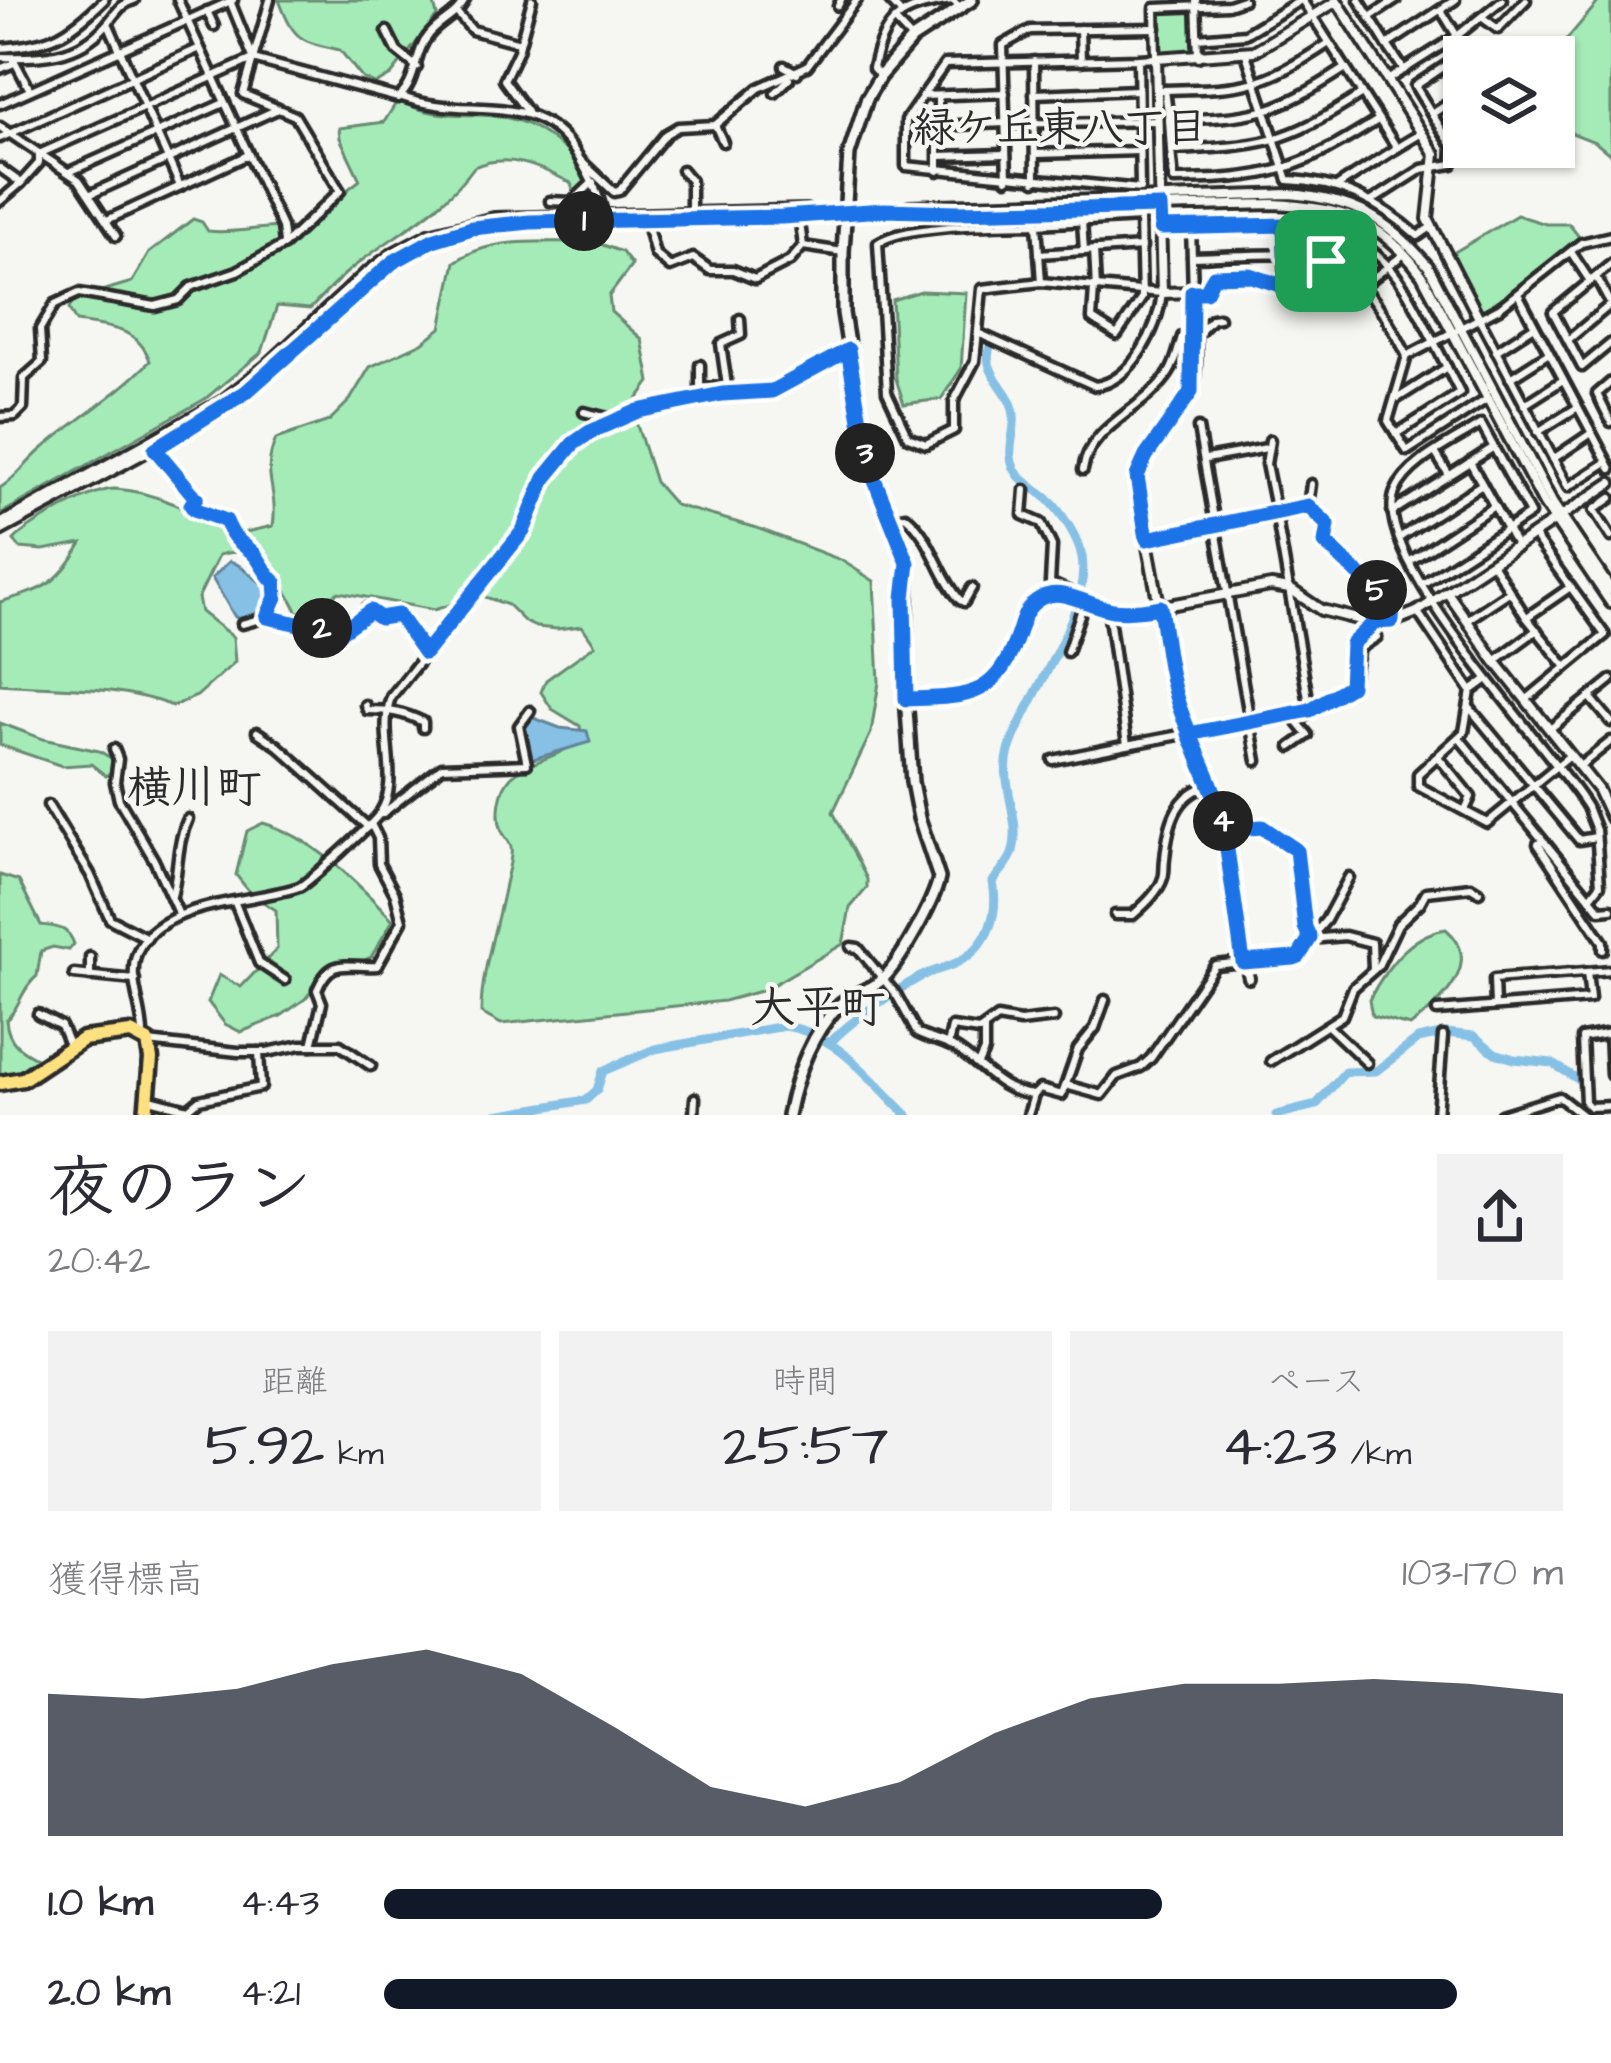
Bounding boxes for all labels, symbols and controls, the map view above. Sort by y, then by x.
map controls [1443,36,1575,168]
button: layers [1443,36,1575,168]
district label: 緑ケ丘東八丁目 [913,100,1207,158]
pin: 1 [554,191,614,251]
text: 1 [582,198,586,244]
pin [1275,210,1377,312]
icon: arrive [1293,228,1359,294]
pin: 3 [835,423,895,483]
text: 3 [857,430,873,476]
pin: 5 [1347,560,1407,620]
text: 5 [1365,567,1389,613]
pin: 2 [292,598,352,658]
text: 2 [313,605,331,651]
district label: 横川町 [126,758,262,820]
pin: 4 [1193,791,1253,851]
text: 4 [1212,798,1234,844]
district label: 大平町 [750,978,886,1040]
text: 夜のラン [48,1144,312,1236]
button: share [1437,1154,1563,1280]
text: 20:42 [48,1235,150,1289]
text: 距離 [262,1359,328,1405]
text: 時間 [773,1359,839,1405]
text: ペース [1268,1359,1365,1405]
text: 5.92 [205,1405,325,1488]
text: 25:57 [722,1405,889,1488]
text: 4:23 [1222,1405,1337,1488]
text: km [325,1431,384,1477]
text: /km [1337,1431,1411,1477]
text: 103–170 m [1402,1547,1563,1601]
text: 獲得標高 [48,1554,204,1608]
text: 1.0 km [48,1877,153,1931]
text: 4:43 [240,1877,319,1931]
text: 2.0 km [48,1967,170,2021]
text: 4:21 [240,1967,300,2021]

